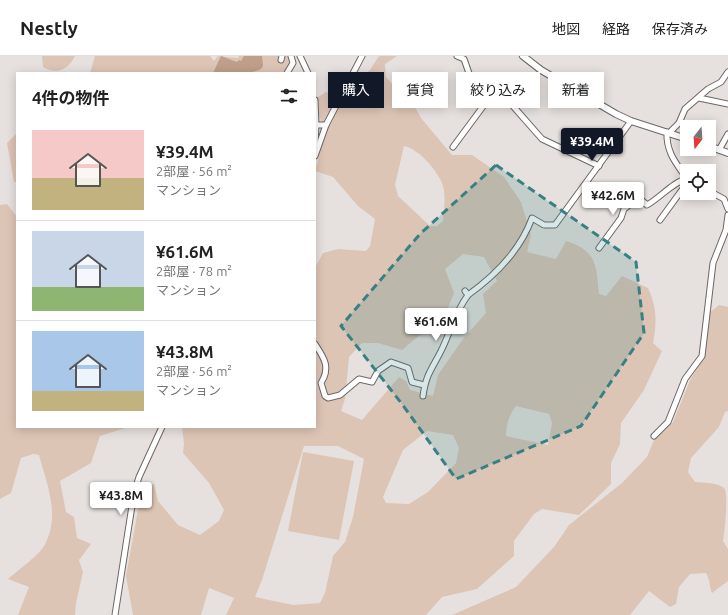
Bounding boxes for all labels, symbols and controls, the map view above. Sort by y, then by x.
text: Nestly [20,17,78,39]
text: 地図 [552,21,580,37]
text: 経路 [602,21,630,37]
text: 保存済み [652,21,708,37]
chip: 購入 [328,72,384,108]
chip: 賃貸 [392,72,448,108]
chip: 絞り込み [456,72,540,108]
chip: 新着 [548,72,604,108]
icon: filters [278,85,300,107]
text: 4件の物件 [32,88,110,107]
north arrow [680,120,716,156]
map controls [680,120,716,200]
pin: ¥39.4M [559,128,625,162]
text: ¥39.4M [570,134,614,148]
text: ¥39.4M [156,142,214,161]
icon: home [64,146,112,194]
text: 2部屋 · 56 m² [156,164,232,178]
button: locate [680,164,716,200]
pin: ¥42.6M [580,182,646,216]
text: マンション [156,183,221,197]
text: ¥42.6M [591,188,635,202]
text: ¥61.6M [156,242,214,261]
icon: home [64,247,112,295]
text: 2部屋 · 78 m² [156,264,232,278]
text: マンション [156,283,221,297]
pin: ¥61.6M [403,308,469,342]
text: ¥61.6M [414,314,458,328]
text: ¥43.8M [156,342,214,361]
icon: home [64,347,112,395]
text: 2部屋 · 56 m² [156,364,232,378]
text: マンション [156,383,221,397]
pin: ¥43.8M [88,482,154,516]
text: ¥43.8M [99,488,143,502]

